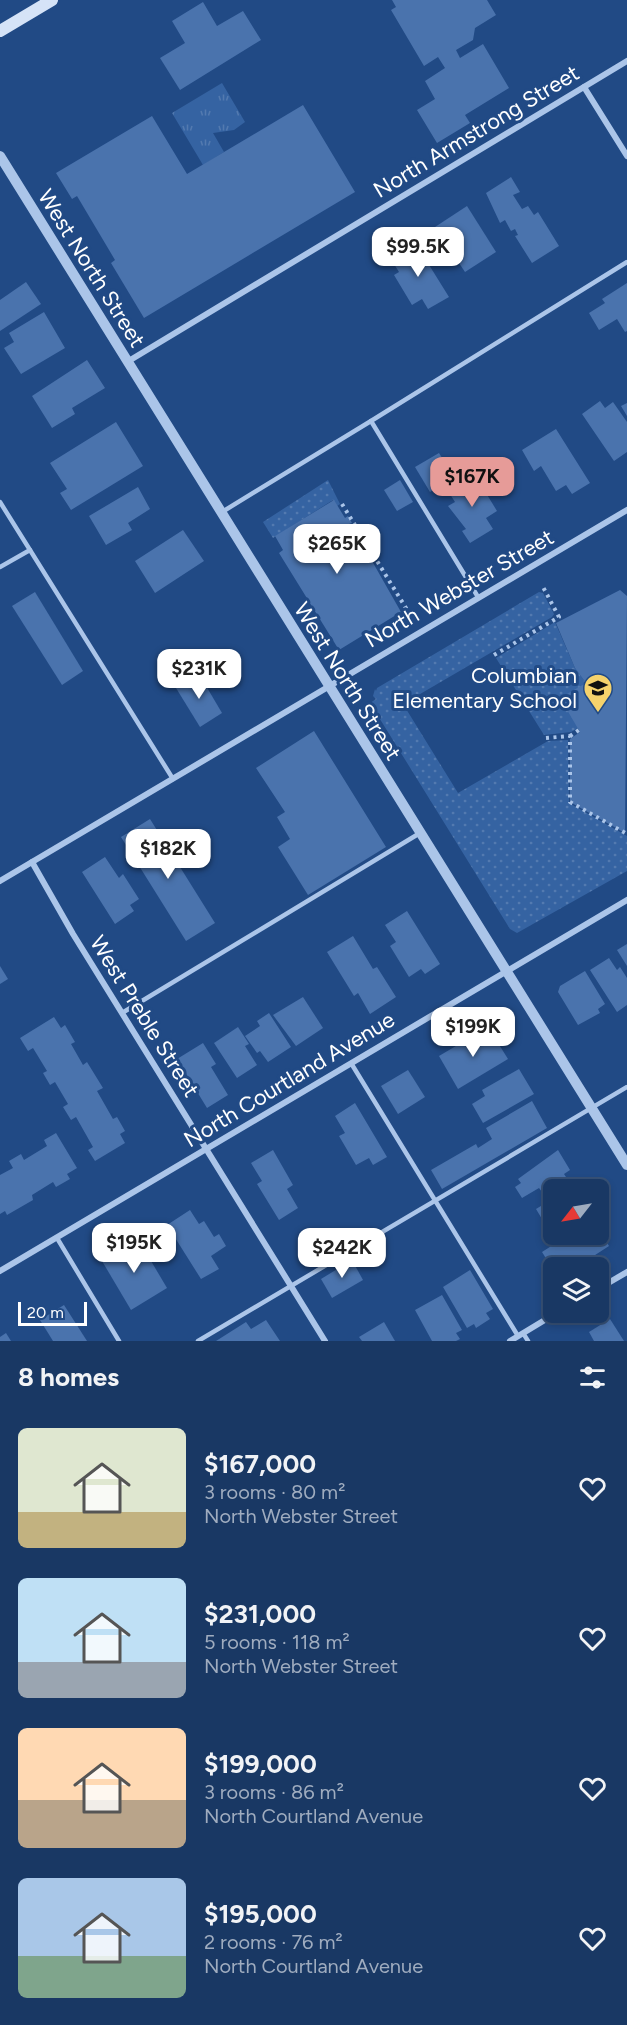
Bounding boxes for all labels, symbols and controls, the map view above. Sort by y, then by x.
street label: North Armstrong Street [368,59,584,204]
street label: West North Street [32,184,151,352]
pin: $99.5K [369,227,467,278]
text: $99.5K [386,234,450,258]
pin: $167K [430,457,514,508]
text: $167K [444,464,500,488]
street label: North Webster Street [360,523,558,653]
pin: $265K [295,524,379,575]
text: $265K [307,531,367,555]
street label: West North Street [288,597,407,765]
pin: $231K [157,649,241,700]
text: $231K [171,656,227,680]
place label: Columbian Elementary School [392,662,577,714]
school or university icon: Columbian Elementary School [582,672,614,714]
pin: $182K [126,829,210,880]
text: $182K [140,836,196,860]
street label: West Preble Street [84,931,205,1102]
street label: North Courtland Avenue [179,1006,399,1153]
pin: $199K [431,1007,515,1058]
text: $199K [445,1014,501,1038]
north arrow [543,1179,609,1245]
map controls [543,1179,609,1323]
pin: $195K [92,1223,176,1274]
pin: $242K [300,1228,384,1279]
text: $195K [106,1230,162,1254]
text: $242K [312,1235,372,1259]
button: layers [543,1257,609,1323]
scale bar [18,1299,87,1326]
text: 20 m [27,1303,64,1322]
text: 8 homes [18,1361,119,1393]
icon: filters [576,1361,609,1394]
text: $167,000 [204,1448,316,1480]
icon: home [66,1452,138,1524]
icon: heart [576,1472,609,1505]
text: 3 rooms · 80 m² [204,1480,345,1504]
text: North Webster Street [204,1504,398,1528]
text: $231,000 [204,1598,316,1630]
icon: home [66,1602,138,1674]
icon: heart [576,1622,609,1655]
text: 5 rooms · 118 m² [204,1630,350,1654]
text: North Webster Street [204,1654,398,1678]
text: $199,000 [204,1748,317,1780]
icon: home [66,1752,138,1824]
icon: heart [576,1772,609,1805]
text: 3 rooms · 86 m² [204,1780,344,1804]
text: North Courtland Avenue [204,1804,423,1828]
text: $195,000 [204,1898,317,1930]
icon: home [66,1902,138,1974]
icon: heart [576,1922,609,1955]
text: 2 rooms · 76 m² [204,1930,343,1954]
text: North Courtland Avenue [204,1954,423,1978]

